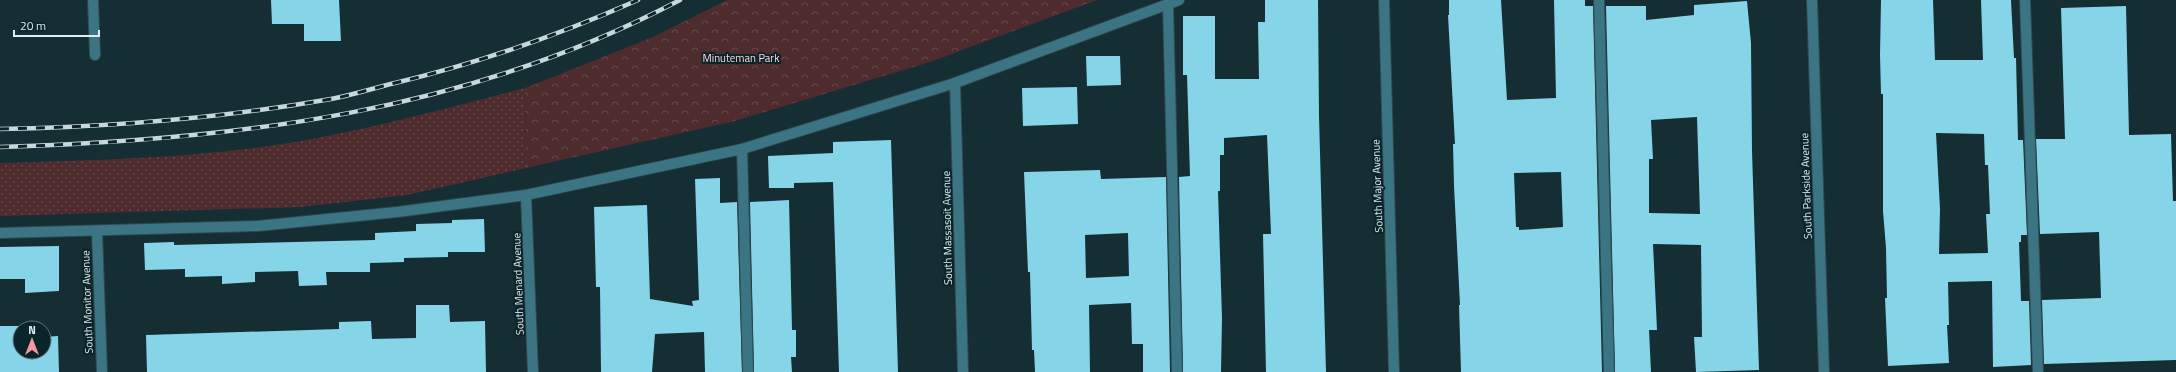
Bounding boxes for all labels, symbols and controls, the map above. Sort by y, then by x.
scale bar [14,12,99,38]
text: 20 m [20,16,46,35]
park label: Minuteman Park [703,50,780,66]
street label: South Parkside Avenue [1796,132,1816,240]
street label: South Major Avenue [1367,139,1387,233]
street label: South Massasoit Avenue [938,170,956,285]
street label: South Menard Avenue [508,232,528,335]
street label: South Monitor Avenue [77,250,97,354]
north arrow [12,320,52,360]
text: N [28,322,36,338]

